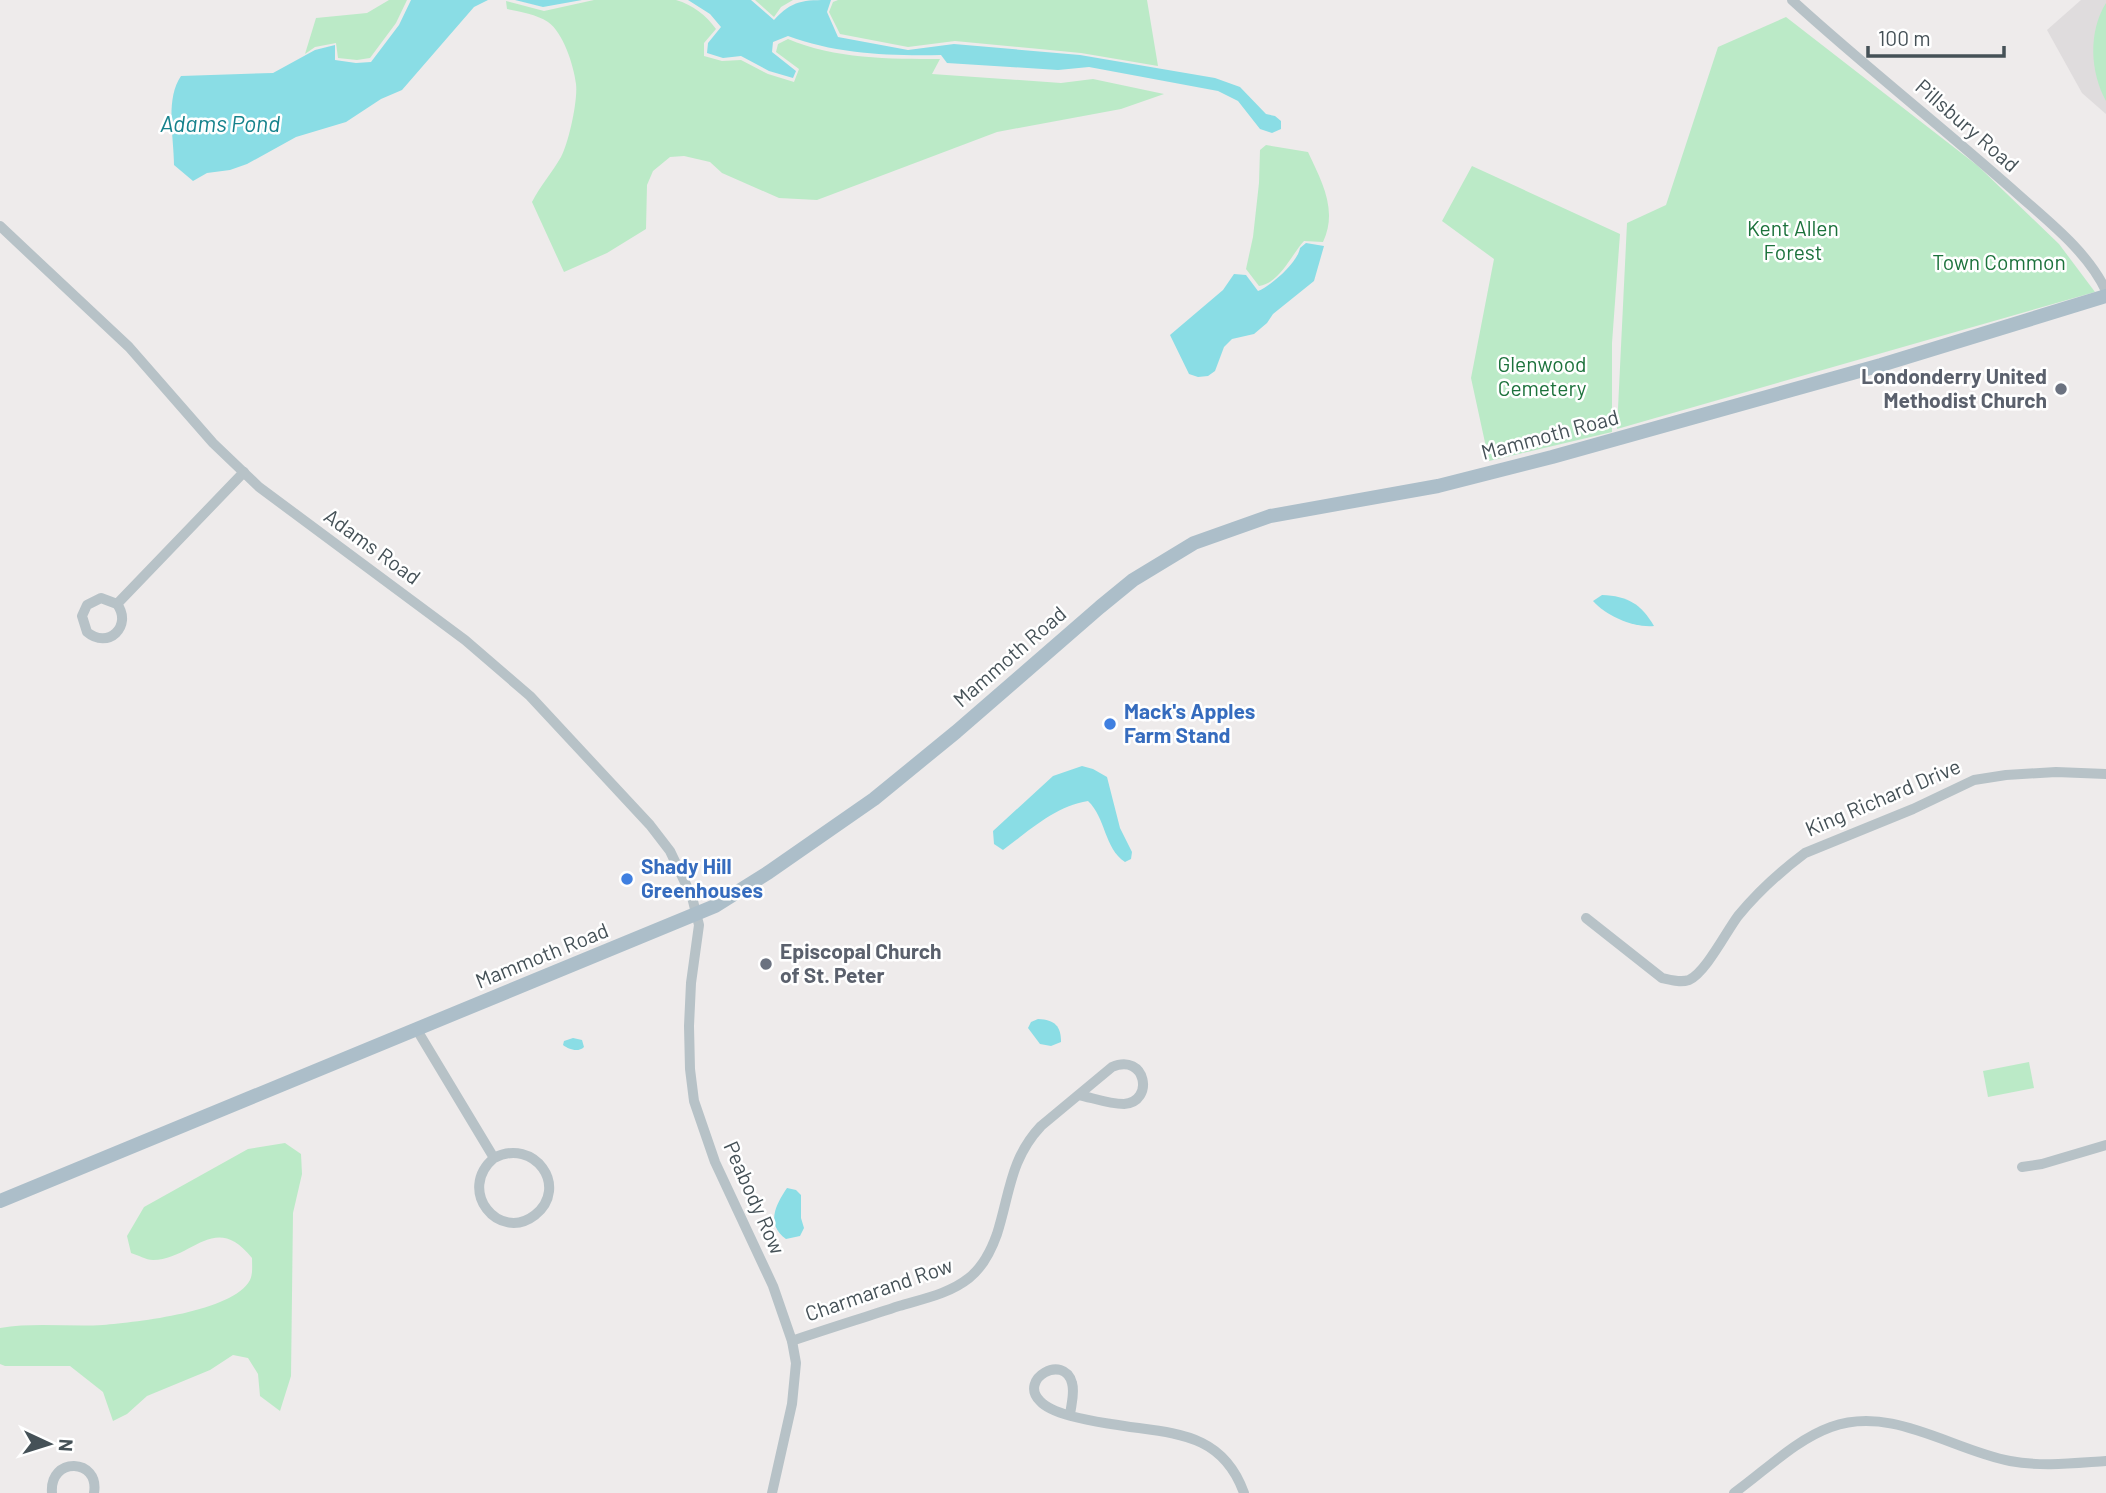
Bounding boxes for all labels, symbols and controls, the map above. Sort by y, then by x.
scale bar [1868,14,2004,58]
text: 100 m [1878,25,1931,50]
street label: Pillsbury Road [1911,73,2025,177]
water label: Adams Pond [160,109,280,137]
park label: Kent Allen Forest [1747,215,1839,264]
park label: Town Common [1932,249,2066,274]
park label: Glenwood Cemetery [1497,351,1587,400]
place label: Londonderry United Methodist Church [1861,363,2047,412]
marker: Londonderry United Methodist Church [2053,381,2069,397]
street label: Mammoth Road [1478,403,1621,464]
street label: Adams Road [320,503,426,589]
street label: Mammoth Road [948,600,1071,712]
place label: Mack's Apples Farm Stand [1124,698,1255,747]
marker: Mack's Apples Farm Stand [1102,716,1118,732]
street label: King Richard Drive [1801,753,1964,841]
place label: Shady Hill Greenhouses [641,853,763,902]
marker: Shady Hill Greenhouses [619,871,635,887]
street label: Mammoth Road [471,917,612,993]
place label: Episcopal Church of St. Peter [780,938,942,987]
marker: Episcopal Church of St. Peter [758,956,774,972]
street label: Peabody Row [719,1137,791,1258]
street label: Charmarand Row [801,1252,956,1326]
north arrow [14,1409,84,1479]
text: N [55,1438,78,1452]

